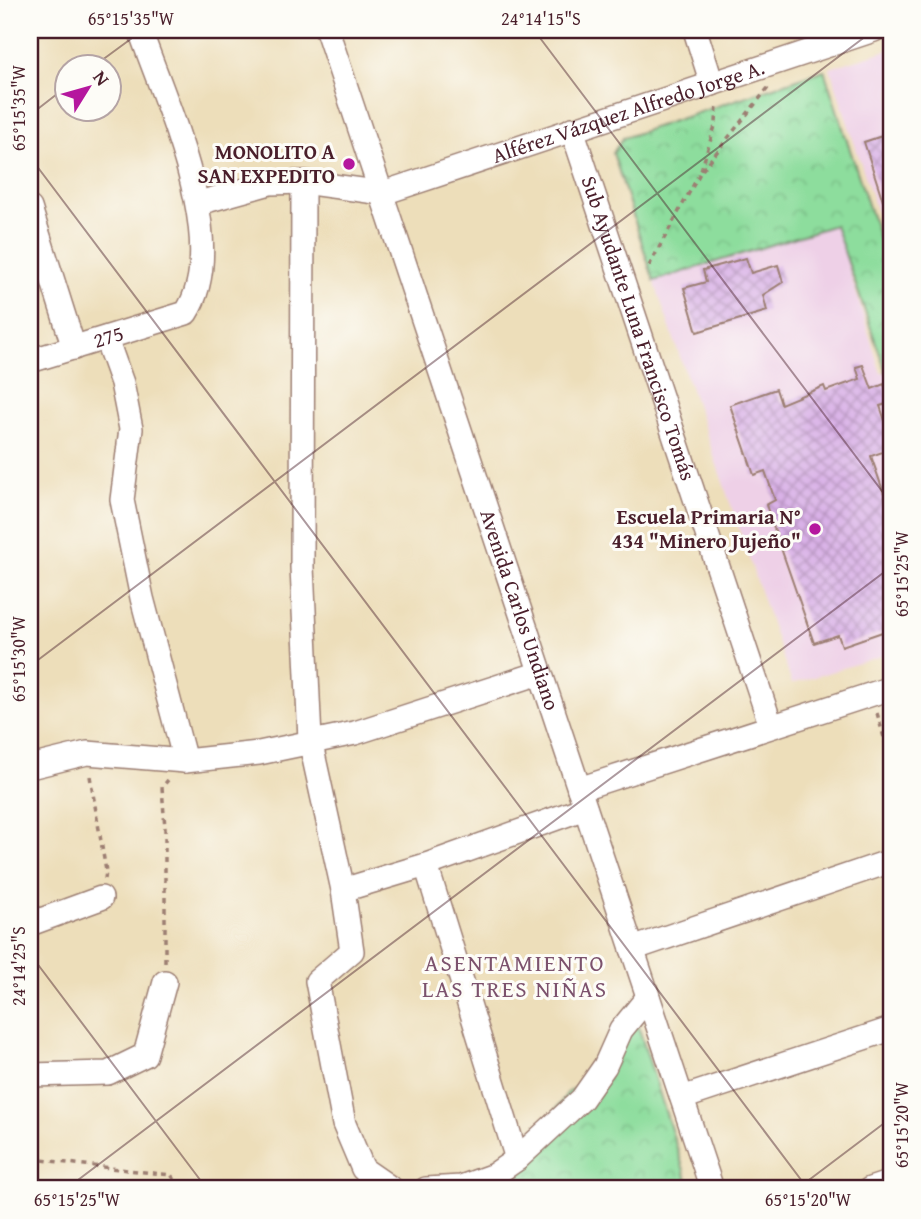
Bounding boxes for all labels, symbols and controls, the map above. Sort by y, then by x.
text: 65°15'35"W [88,5,175,32]
text: 24°14'15"S [501,5,581,32]
street label: Alférez Vázquez Alfredo Jorge A. [488,51,768,171]
north arrow [52,52,122,122]
text: 65°15'35"W [5,64,32,151]
text: N [87,64,117,92]
place label: MONOLITO A SAN EXPEDITO [198,136,336,191]
marker: MONOLITO A SAN EXPEDITO [341,156,357,172]
street label: Sub Ayudante Luna Francisco Tomás [574,172,704,484]
street label: 275 [89,317,127,356]
place label: Escuela Primaria N° 434 "Minero Jujeño" [612,501,801,556]
street label: Avenida Carlos Undiano [472,505,568,714]
marker: Escuela Primaria N° 434 "Minero Jujeño" [807,521,823,537]
text: 65°15'25"W [888,530,915,617]
text: 65°15'30"W [5,615,32,702]
text: 24°14'25"S [5,926,32,1006]
district label: ASENTAMIENTO LAS TRES NIÑAS [422,946,608,1005]
text: 65°15'20"W [888,1081,915,1168]
text: 65°15'25"W [34,1186,121,1213]
text: 65°15'20"W [765,1186,852,1213]

